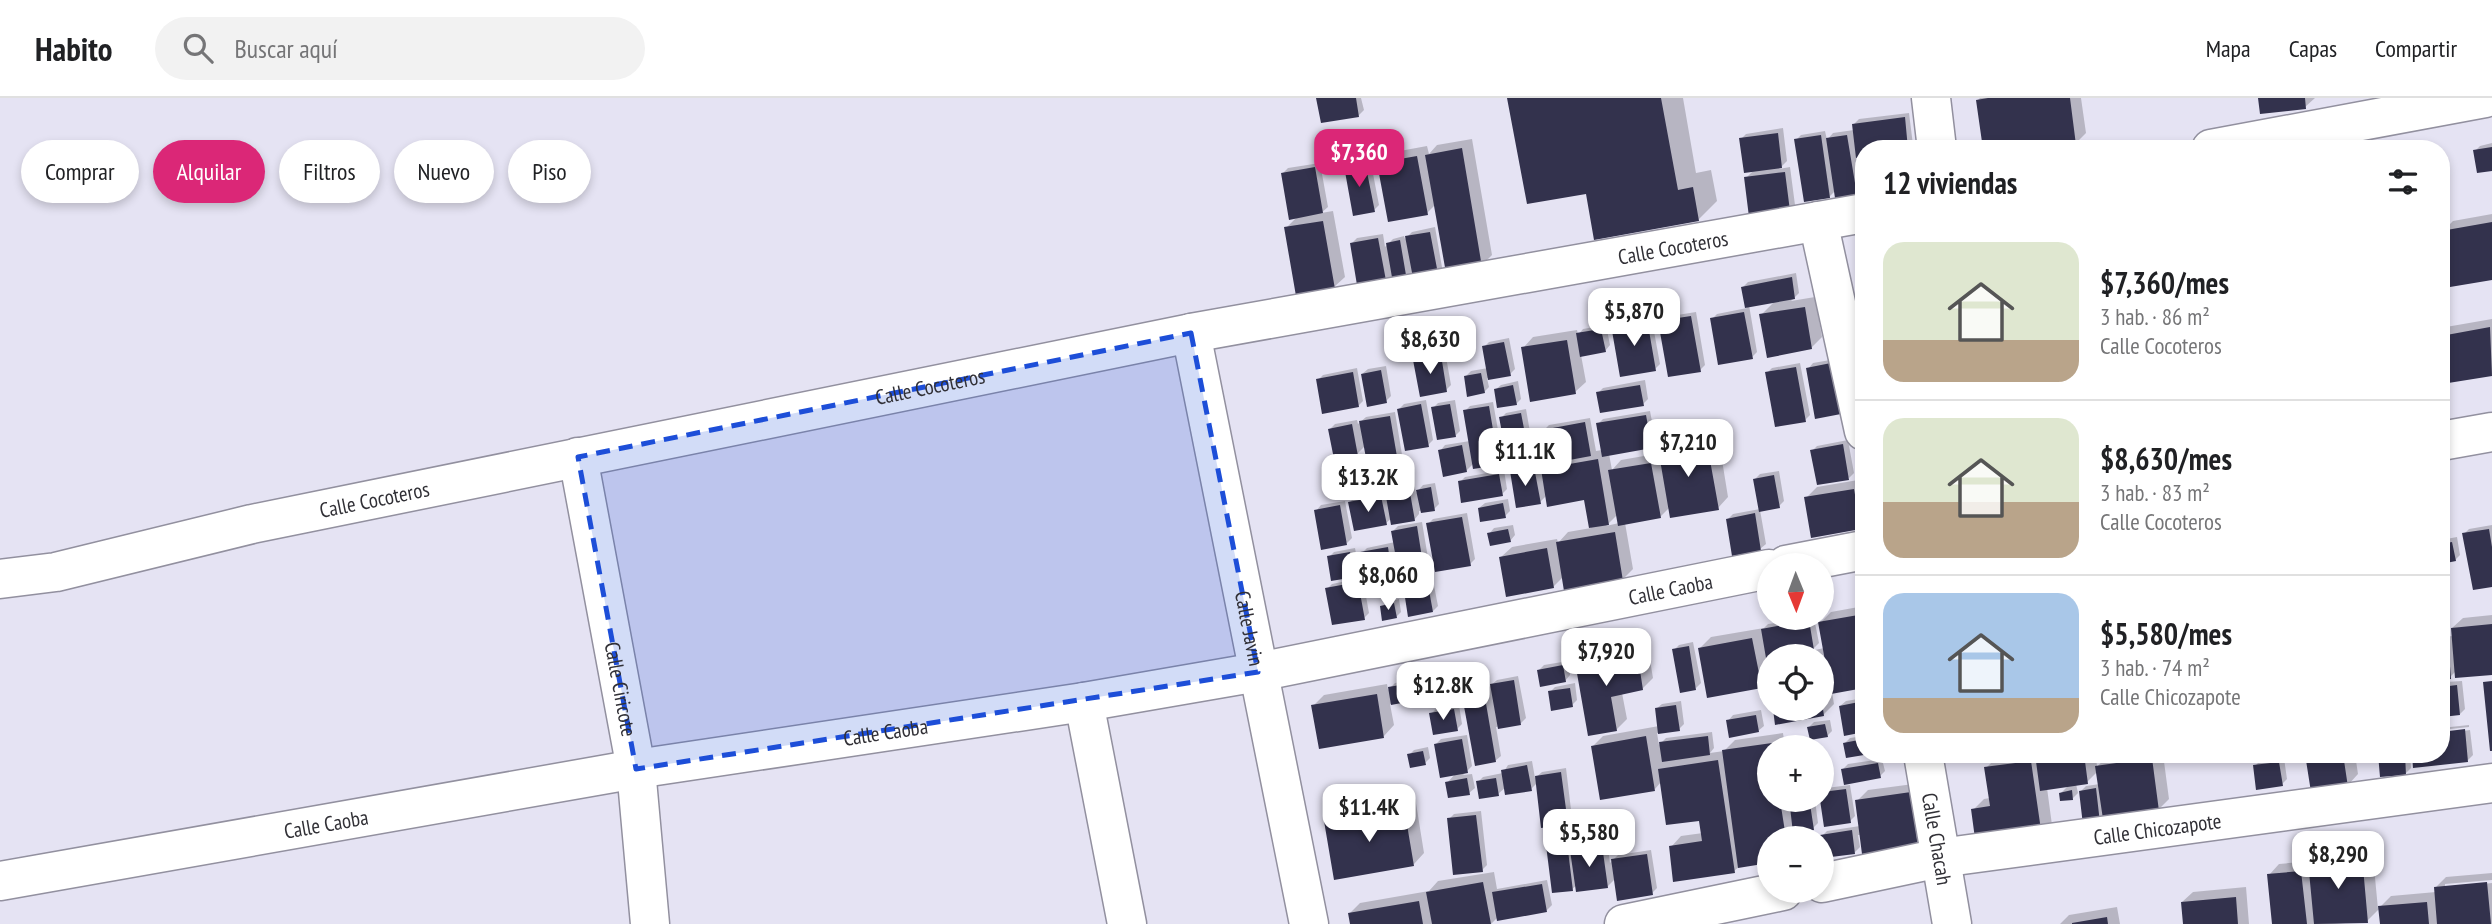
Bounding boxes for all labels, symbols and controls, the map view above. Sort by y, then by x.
search box [155,17,645,80]
text: Habito [35,27,113,70]
icon: search [179,29,217,67]
text: Buscar aquí [235,32,338,65]
text: Mapa [2206,33,2251,64]
text: Capas [2289,33,2337,64]
text: Compartir [2375,33,2457,64]
pin: $7,360 [1302,130,1416,189]
text: $7,360 [1330,137,1388,166]
chip: Comprar [21,140,139,203]
chip: Alquilar [153,140,265,203]
chip: Filtros [279,140,380,203]
chip: Nuevo [394,140,494,203]
chip: Piso [508,140,591,203]
text: 12 viviendas [1883,163,2017,202]
icon: filters [2384,163,2422,201]
street label: Calle Cocoteros [1616,224,1730,270]
text: $7,360/mes [2100,263,2229,302]
icon: home [1939,270,2023,354]
pin: $5,870 [1577,288,1691,348]
text: $5,870 [1604,296,1664,325]
text: 3 hab. · 86 m² [2100,302,2210,331]
pin: $8,630 [1373,316,1487,376]
text: $8,630 [1400,324,1460,353]
text: Calle Cocoteros [2100,331,2222,360]
street label: Calle Cocoteros [873,362,987,410]
pin: $7,210 [1631,420,1745,479]
text: $7,210 [1659,427,1717,456]
pin: $11.1K [1468,428,1582,488]
text: $11.1K [1495,436,1555,465]
text: $8,630/mes [2100,439,2232,478]
icon: home [1939,446,2023,530]
pin: $13.2K [1311,454,1425,514]
text: $13.2K [1338,462,1398,491]
street label: Calle Cocoteros [317,475,431,523]
text: 3 hab. · 83 m² [2100,478,2210,507]
text: Calle Cocoteros [2100,507,2222,536]
pin: $8,060 [1331,552,1445,612]
north arrow [1757,553,1834,630]
map controls [1757,553,1834,903]
text: $8,060 [1358,560,1418,589]
street label: Calle Caoba [1626,567,1715,611]
street label: Calle Javin [1229,588,1271,668]
text: $5,580/mes [2100,614,2232,653]
icon: home [1939,621,2023,705]
pin: $7,920 [1549,628,1663,688]
text: $7,920 [1577,636,1635,665]
street label: Calle Ciricote [599,639,643,739]
button: locate [1757,644,1834,721]
text: 3 hab. · 74 m² [2100,653,2210,682]
pin: $12.8K [1386,662,1500,722]
text: $12.8K [1413,670,1473,699]
text: Calle Chicozapote [2100,682,2241,711]
street label: Calle Caoba [841,712,930,751]
button: + [1757,735,1834,812]
pin: $11.4K [1312,784,1426,844]
street label: Calle Chacah [1916,791,1959,887]
text: $11.4K [1339,792,1399,821]
street label: Calle Caoba [282,803,370,844]
street label: Calle Chicozapote [2092,806,2223,850]
pin: $5,580 [1532,810,1646,869]
text: $5,580 [1559,817,1619,846]
button: − [1757,826,1834,903]
pin: $8,290 [2281,832,2395,891]
text: $8,290 [2308,839,2368,868]

